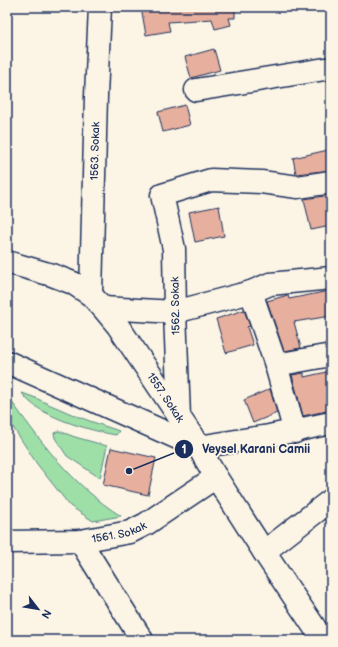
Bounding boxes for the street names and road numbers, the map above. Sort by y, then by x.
street label: 1563. Sokak [88,121,102,181]
street label: 1562. Sokak [168,276,183,335]
street label: 1557. Sokak [144,370,187,425]
street label: 1561. Sokak [91,519,149,546]

